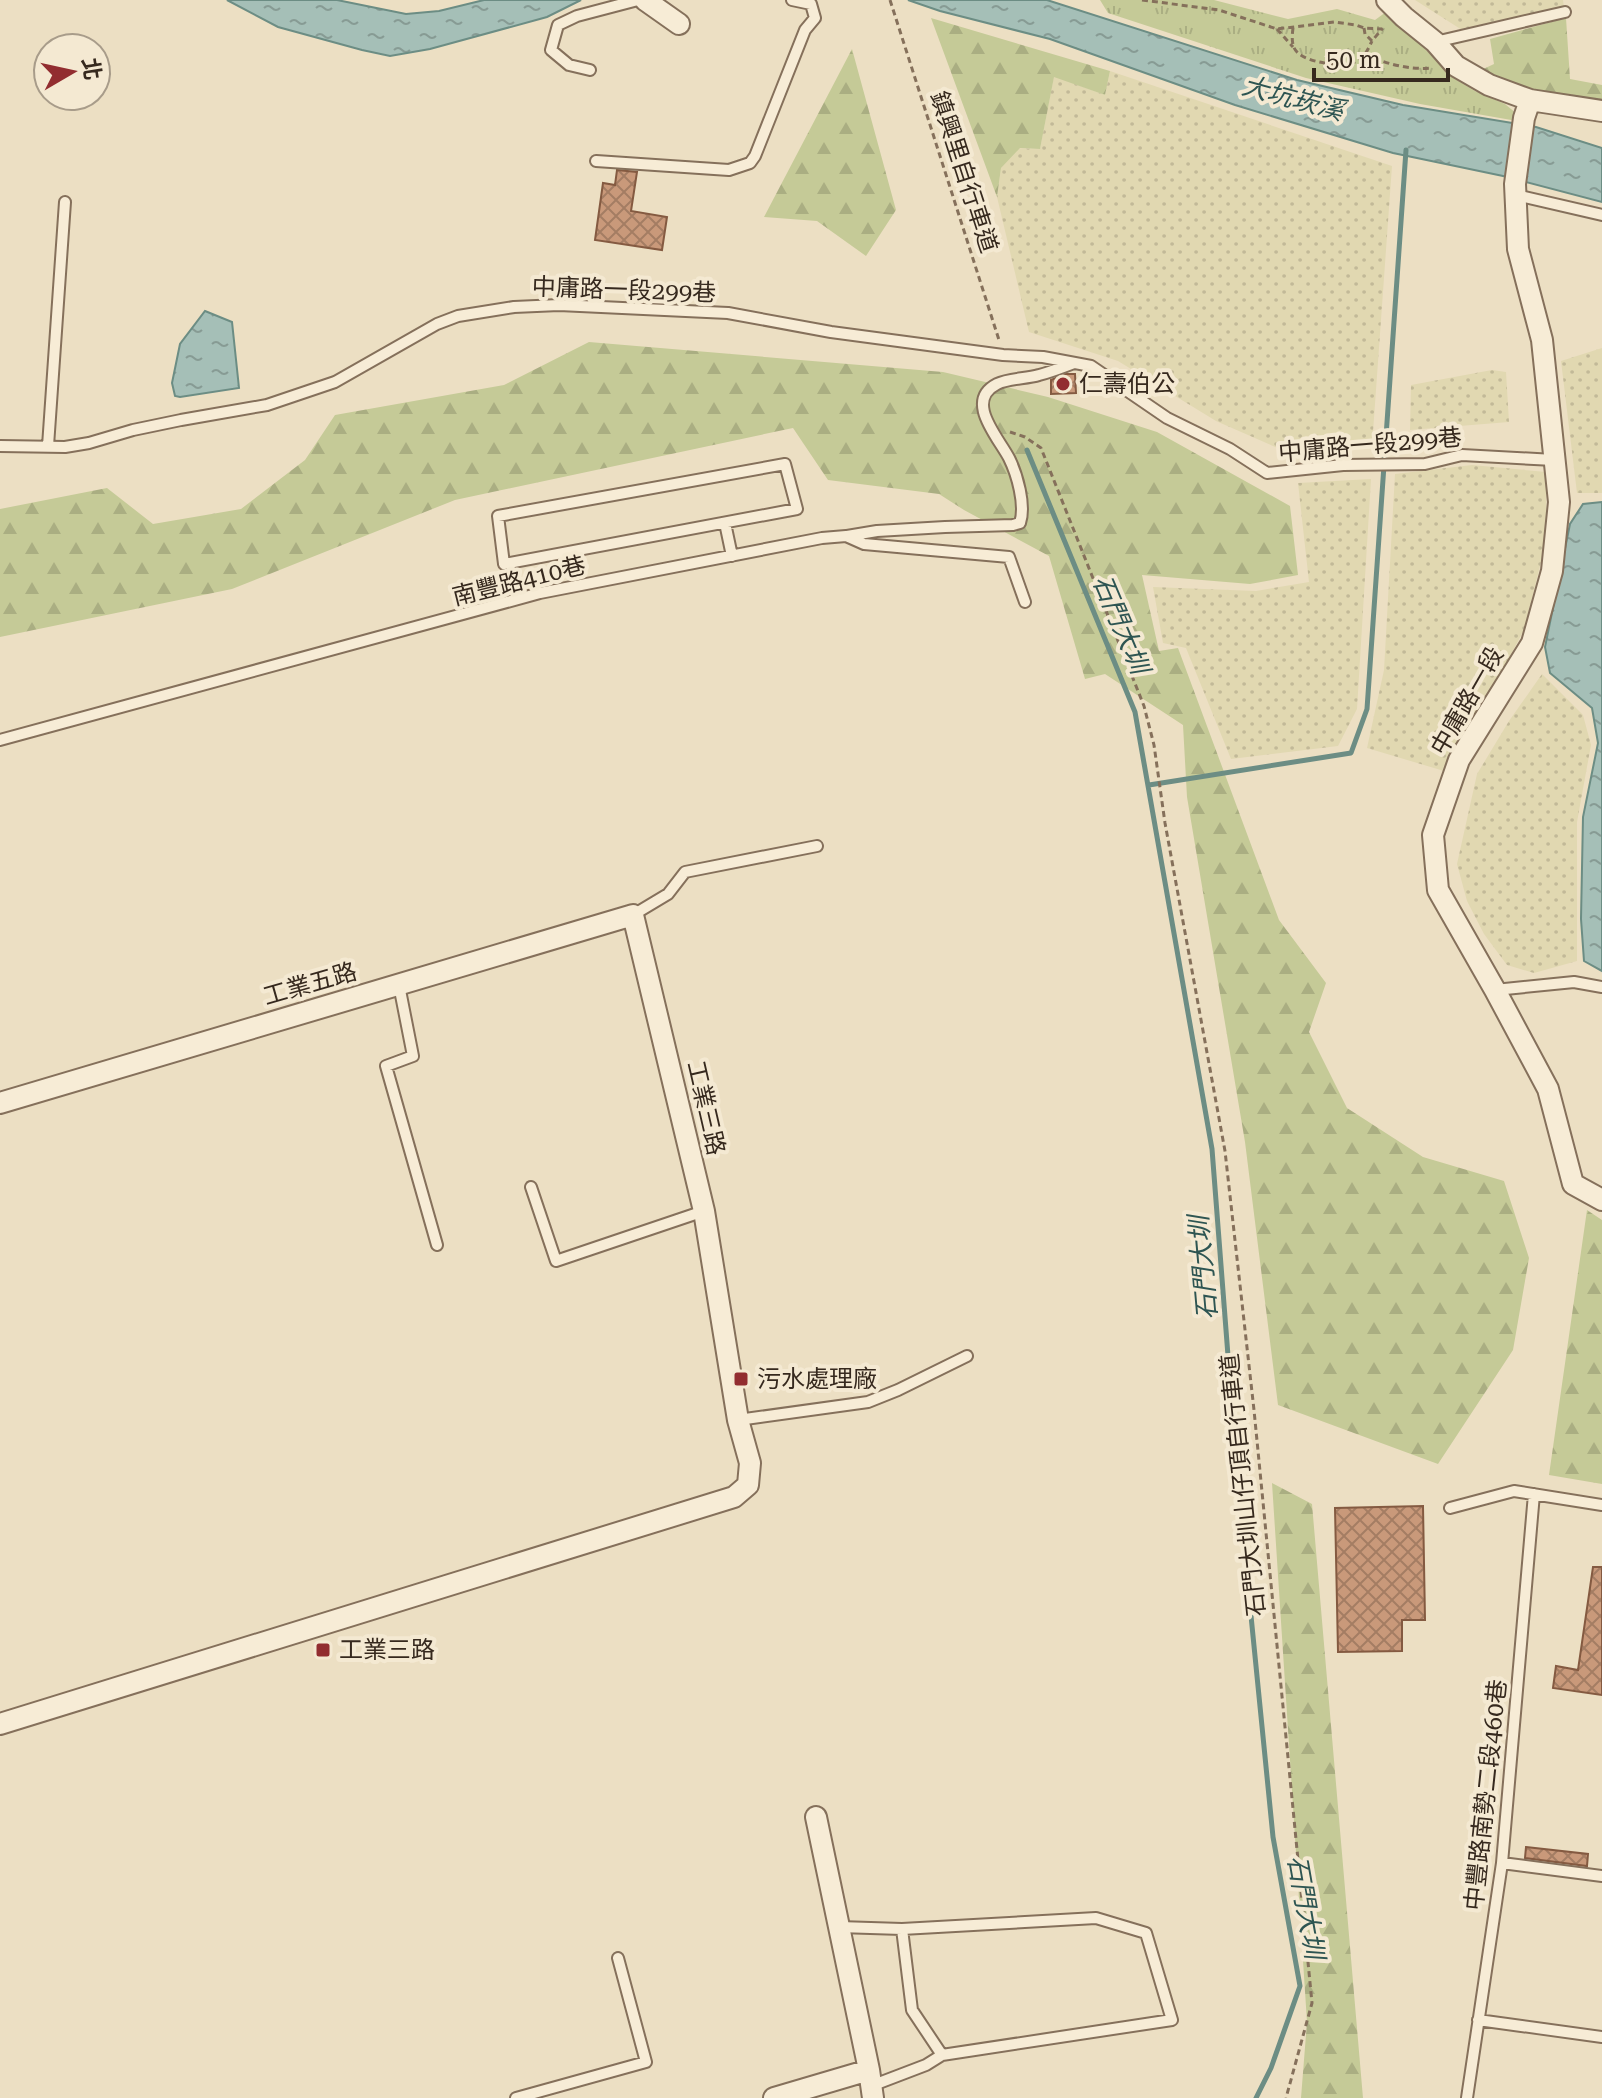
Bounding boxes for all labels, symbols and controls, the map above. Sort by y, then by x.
north arrow [32,32,112,112]
scale bar [1314,32,1448,82]
text: 50 m [1326,46,1381,74]
text: 北 [77,56,105,82]
water label: 大坑崁溪 [1239,70,1351,127]
street label: 鎮興里自行車道 [925,88,1003,256]
street label: 中庸路一段299巷 [531,273,717,307]
place label: 仁壽伯公 [1079,370,1175,398]
marker: 仁壽伯公 [1054,375,1072,393]
street label: 中庸路一段299巷 [1277,423,1463,467]
street label: 南豐路410巷 [449,551,589,611]
water label: 石門大圳 [1087,570,1157,681]
street label: 中庸路一段 [1425,642,1509,760]
street label: 工業五路 [260,957,360,1011]
street label: 工業三路 [682,1058,730,1158]
water label: 石門大圳 [1183,1211,1222,1321]
street label: 石門大圳山仔頂自行車道 [1215,1352,1271,1618]
place label: 污水處理廠 [757,1365,877,1393]
marker: 污水處理廠 [732,1370,750,1388]
place label: 工業三路 [339,1636,435,1664]
marker: 工業三路 [314,1641,332,1659]
street label: 中豐路南勢二段460巷 [1460,1678,1512,1912]
water label: 石門大圳 [1282,1853,1330,1965]

